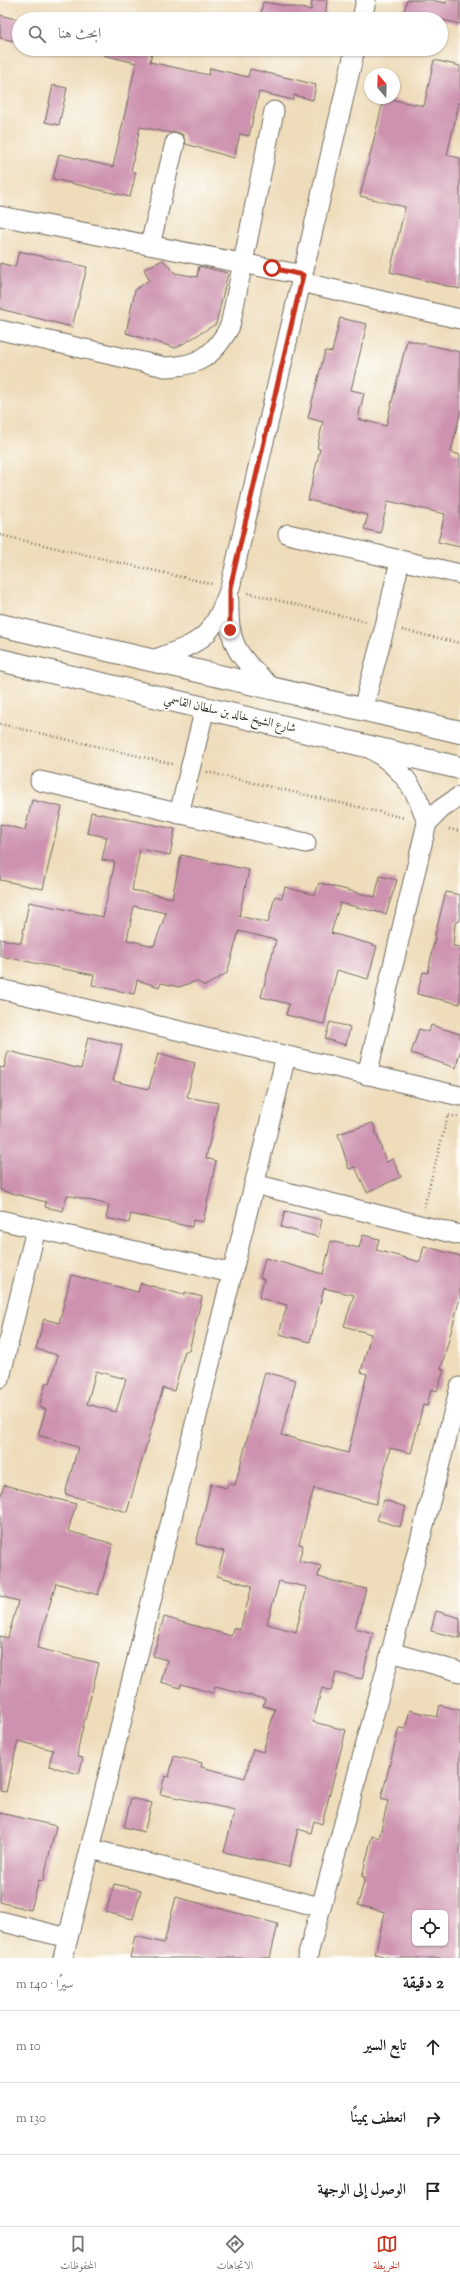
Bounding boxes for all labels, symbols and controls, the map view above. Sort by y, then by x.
search box [12,12,448,56]
icon: search [26,23,48,45]
text: ابحث هنا [58,24,101,45]
north arrow [364,68,400,104]
route start [263,259,281,277]
route end [221,621,239,639]
street label: شارع الشيخ خالد بن سلطان القاسمي [162,690,298,740]
map controls [412,1910,448,1946]
button: locate [412,1910,448,1946]
text: 2 دقيقة [403,1972,444,1996]
text: سيرًا · 140 m [16,1976,73,1994]
text: تابع السير [364,2036,406,2057]
icon: ahead [422,2036,444,2058]
text: 10 m [16,2038,41,2056]
text: انعطف يمينًا [351,2108,406,2129]
icon: right [422,2108,444,2130]
text: 130 m [16,2110,46,2128]
text: الوصول إلى الوجهة [317,2180,406,2201]
icon: arrive [422,2180,444,2202]
tab: المحفوظات [60,2233,96,2276]
tab: الاتجاهات [216,2233,253,2276]
tab: الخريطة [373,2233,400,2276]

